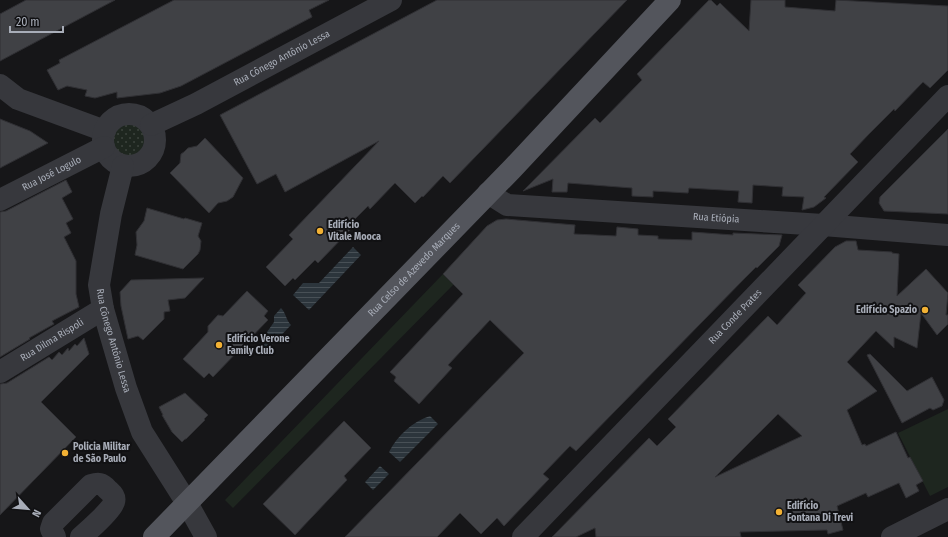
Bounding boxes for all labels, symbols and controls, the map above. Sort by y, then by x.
scale bar [10,8,63,34]
text: 20 m [16,15,40,29]
street label: Rua Cônego Antônio Lessa [232,28,332,89]
street label: Rua José Logulo [20,154,83,194]
street label: Rua Etiópia [693,211,740,226]
place label: Edifício Vitale Mooca [327,218,381,243]
street label: Rua Celso de Azevedo Marques [366,220,463,319]
marker: Edifício Vitale Mooca [315,226,325,236]
street label: Rua Conde Prates [706,287,764,347]
street label: Rua Cônego Antônio Lessa [94,288,133,394]
place label: Edifício Spazio [856,303,918,316]
marker: Edifício Spazio [920,305,930,315]
street label: Rua Dilma Rispoli [18,316,86,364]
place label: Edifício Verone Family Club [227,332,290,357]
marker: Edifício Verone Family Club [214,340,224,350]
place label: Policia Militar de São Paulo [73,441,130,465]
marker: Policia Militar de São Paulo [60,448,70,458]
north arrow [8,489,48,529]
place label: Edifício Fontana Di Trevi [787,499,854,524]
text: N [29,507,44,519]
marker: Edifício Fontana Di Trevi [774,507,784,517]

